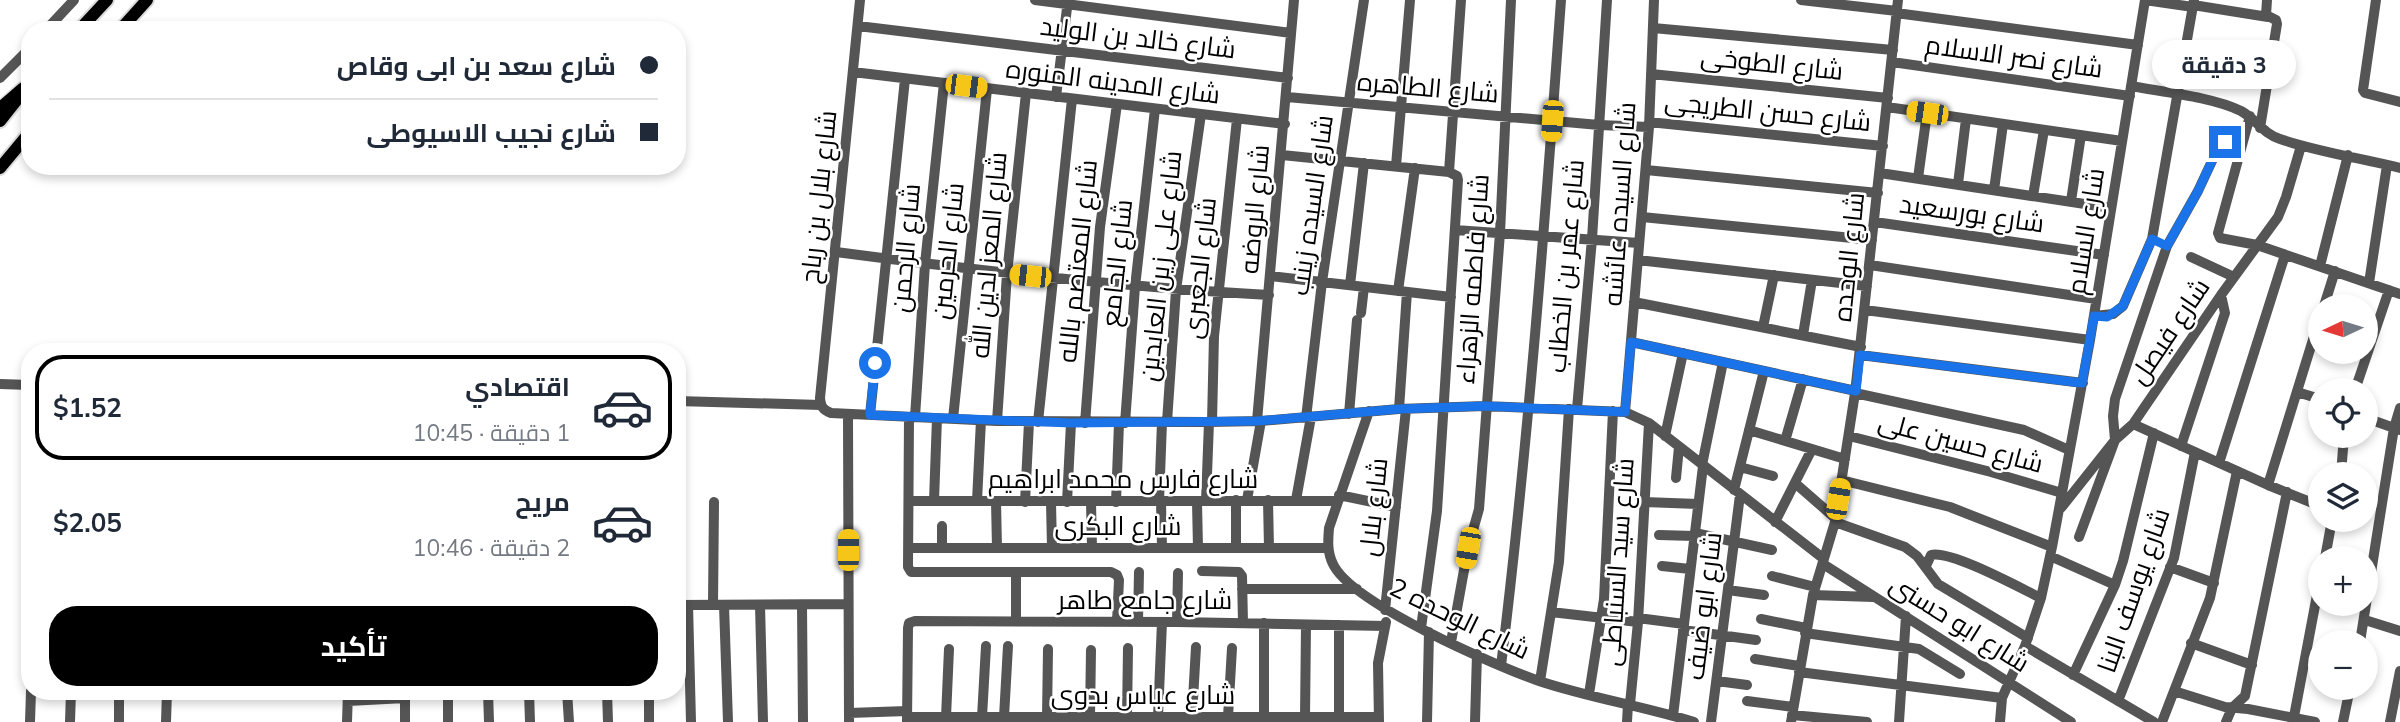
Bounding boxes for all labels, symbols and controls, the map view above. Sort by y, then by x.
street label: شارع خالد بن الوليد [1038,9,1238,66]
street label: شارع نصر الاسلام [1923,27,2105,87]
street label: شارع الطوخى [1699,39,1845,88]
callout: 3 دقيقة [2153,40,2297,90]
text: شارع سعد بن ابى وقاص [337,49,616,82]
text: 3 دقيقة [2181,50,2267,79]
street label: شارع المدينه المنوره [1004,51,1222,112]
street label: شارع الطاهره [1356,64,1500,111]
car [944,73,989,99]
street label: شارع حسن الطريجى [1663,84,1873,139]
car [1541,99,1564,143]
car [1905,100,1950,126]
street label: شارع السيده عائشه [1595,101,1644,307]
street label: شارع بلال بن رباح [792,109,845,285]
street label: شارع السيده زينب [1282,113,1341,298]
text: شارع نجيب الاسيوطى [367,116,616,149]
route end [2209,126,2241,158]
street label: شارع الروضه [1232,143,1277,275]
street label: شارع على زين العابدين [1131,149,1190,383]
street label: شارع المعز لدين الله [963,150,1014,360]
street label: شارع المعتصم بالله [1050,158,1106,364]
street label: شارع عمر بن الخطاب [1539,158,1592,374]
street label: شارع السلام [2059,166,2113,297]
street label: شارع فاطمه الزهراء [1448,173,1497,385]
street label: شارع الحرمين [923,181,972,321]
street label: شارع الرحمن [883,182,928,314]
street label: شارع بورسعيد [1897,187,2046,240]
street label: شارع الوحده [1825,191,1872,323]
street label: شارع الجعبرى [1175,196,1224,341]
street label: شارع الجامع [1093,198,1140,328]
car [1009,263,1052,289]
street label: شارع فيصل [2122,272,2217,391]
north arrow [2308,294,2378,364]
map controls [2308,294,2378,700]
route start [859,347,891,379]
text: اقتصادي [465,370,570,403]
icon: car [591,376,654,439]
button: locate [2308,378,2378,448]
text: $1.52 [53,391,122,424]
street label: شارع حسين على [1875,404,2047,481]
text: 1 دقيقة · 10:45 [413,418,570,447]
street label: شارع بلال [1351,456,1396,558]
street label: شارع سيد السنباطى [1593,457,1642,667]
street label: شارع فارس محمد ابراهيم [988,462,1258,497]
button: layers [2308,462,2378,532]
car [1825,477,1852,521]
text: مريح [515,485,570,518]
icon: car [591,491,654,554]
street label: شارع يوسف البنا [2089,503,2178,677]
text: $2.05 [53,506,122,539]
street label: شارع البكرى [1054,509,1182,543]
car [1455,525,1482,571]
car [838,529,859,571]
street label: شارع ابو ضيف [1678,530,1729,682]
text: 2 دقيقة · 10:46 [413,533,570,562]
button: + [2308,546,2378,616]
street label: شارع ابو حسنى [1883,567,2036,680]
street label: شارع الوحده 2 [1384,570,1536,667]
street label: شارع جامع طاهر [1056,583,1232,617]
button: تأكيد [49,606,658,686]
button: − [2308,630,2378,700]
street label: شارع عباس بدوى [1051,678,1235,712]

